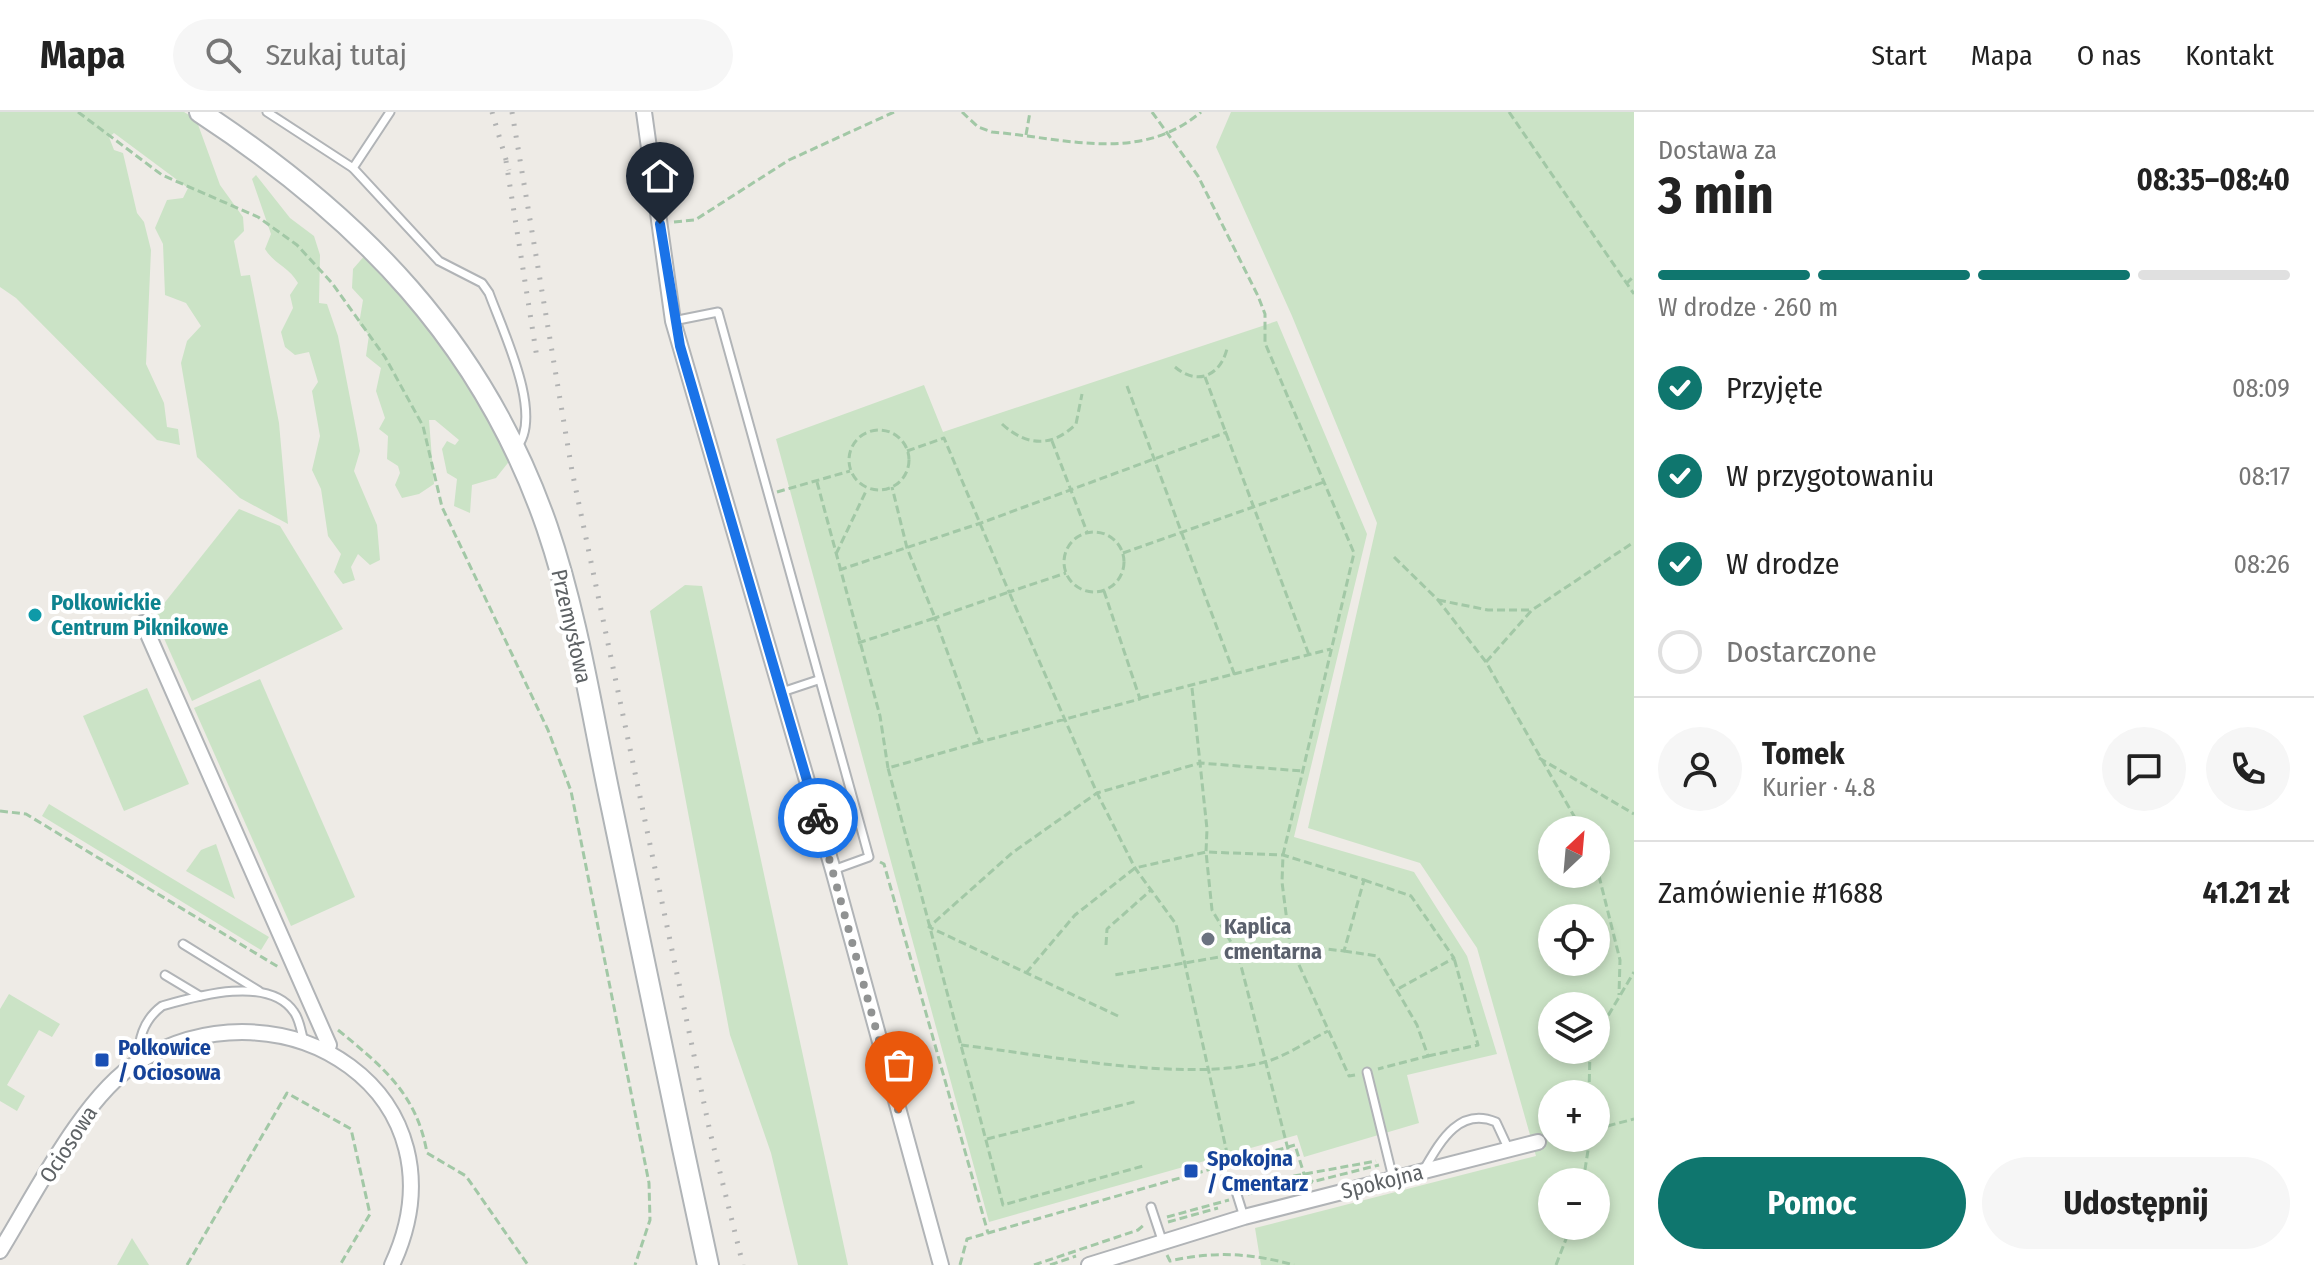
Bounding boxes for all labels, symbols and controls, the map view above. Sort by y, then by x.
search box [173,19,733,91]
text: Mapa [40,32,125,78]
icon: search [201,33,245,77]
text: Szukaj tutaj [265,37,407,73]
text: Start [1871,39,1927,72]
text: Mapa [1971,39,2033,72]
text: O nas [2077,39,2141,72]
text: Kontakt [2185,39,2274,72]
text: Dostawa za [1658,135,1777,166]
pin [626,142,694,224]
icon: home [638,154,682,198]
text: 08:35–08:40 [2137,162,2290,198]
text: 3 min [1658,164,1774,227]
text: W drodze · 260 m [1658,292,1838,323]
icon: check [1658,366,1702,410]
text: Przyjęte [1726,370,1823,406]
text: 08:09 [2232,373,2290,404]
icon: check [1658,454,1702,498]
text: W przygotowaniu [1726,458,1934,494]
text: 08:17 [2238,461,2290,492]
icon: check [1658,542,1702,586]
text: W drodze [1726,546,1840,582]
text: 08:26 [2234,549,2290,580]
street label: Przemysłowa [545,566,598,686]
place label: Polkowickie Centrum Piknikowe [51,589,228,641]
marker: Polkowickie Centrum Piknikowe [26,606,44,624]
text: Dostarczone [1726,634,1877,670]
button: person [1658,727,1742,811]
button: chat [2102,727,2186,811]
button: phone [2206,727,2290,811]
text: Tomek [1762,736,1844,772]
text: Kurier · 4.8 [1762,772,1876,803]
courier [778,778,858,858]
icon: bike [796,796,840,840]
north arrow [1538,816,1610,888]
map controls [1538,816,1610,1240]
text: Zamówienie #1688 [1658,875,1883,911]
text: 41.21 zł [2203,875,2290,911]
button: locate [1538,904,1610,976]
place label: Kaplica cmentarna [1224,913,1322,965]
marker: Kaplica cmentarna [1199,930,1217,948]
button: layers [1538,992,1610,1064]
pin [865,1031,933,1113]
place label: Polkowice / Ociosowa [118,1034,221,1086]
icon: bag [877,1043,921,1087]
marker: Polkowice / Ociosowa [93,1051,111,1069]
button: + [1538,1080,1610,1152]
street label: Ociosowa [34,1101,103,1188]
place label: Spokojna / Cmentarz [1207,1145,1308,1197]
button: Pomoc [1658,1157,1966,1249]
button: Udostępnij [1982,1157,2290,1249]
street label: Spokojna [1338,1158,1426,1205]
marker: Spokojna / Cmentarz [1182,1162,1200,1180]
button: − [1538,1168,1610,1240]

